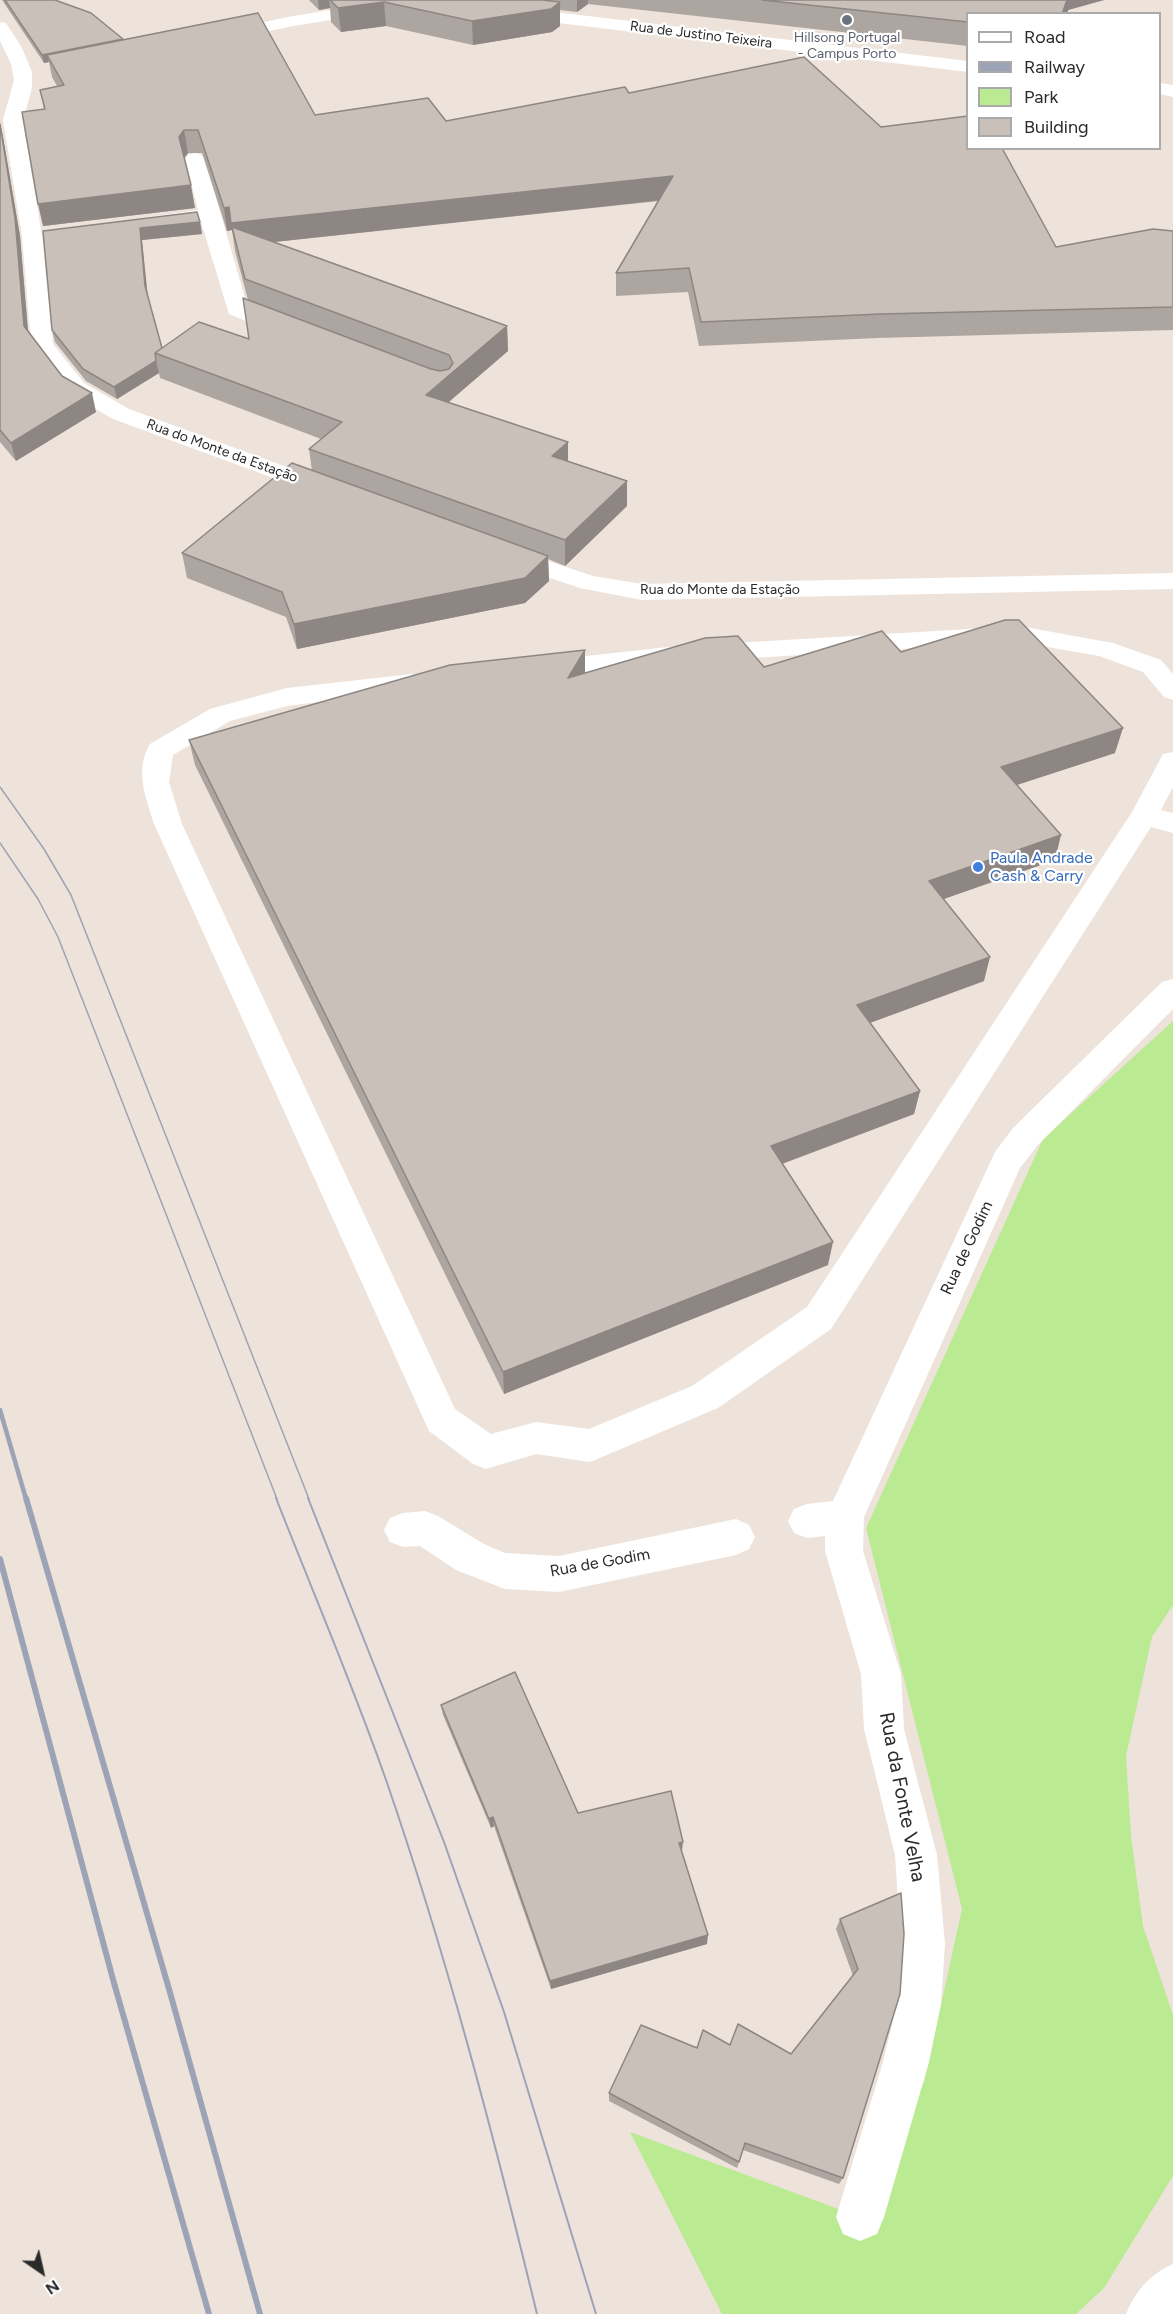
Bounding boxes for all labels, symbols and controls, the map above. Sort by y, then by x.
legend [966,12,1161,150]
marker: Hillsong Portugal - Campus Porto [840,13,854,27]
street label: Rua de Justino Teixeira [629,18,773,52]
text: Road [1024,26,1065,48]
place label: Hillsong Portugal - Campus Porto [794,30,900,62]
text: Railway [1024,56,1085,78]
text: Park [1024,86,1058,108]
text: Building [1024,116,1089,138]
street label: Rua do Monte da Estação [144,416,300,486]
street label: Rua do Monte da Estação [640,582,800,598]
place label: Paula Andrade Cash & Carry [990,848,1093,886]
marker: Paula Andrade Cash & Carry [971,860,985,874]
street label: Rua de Godim [937,1198,997,1298]
street label: Rua de Godim [548,1545,652,1581]
street label: Rua da Fonte Velha [874,1710,930,1884]
north arrow [12,2242,72,2302]
text: N [42,2276,63,2299]

